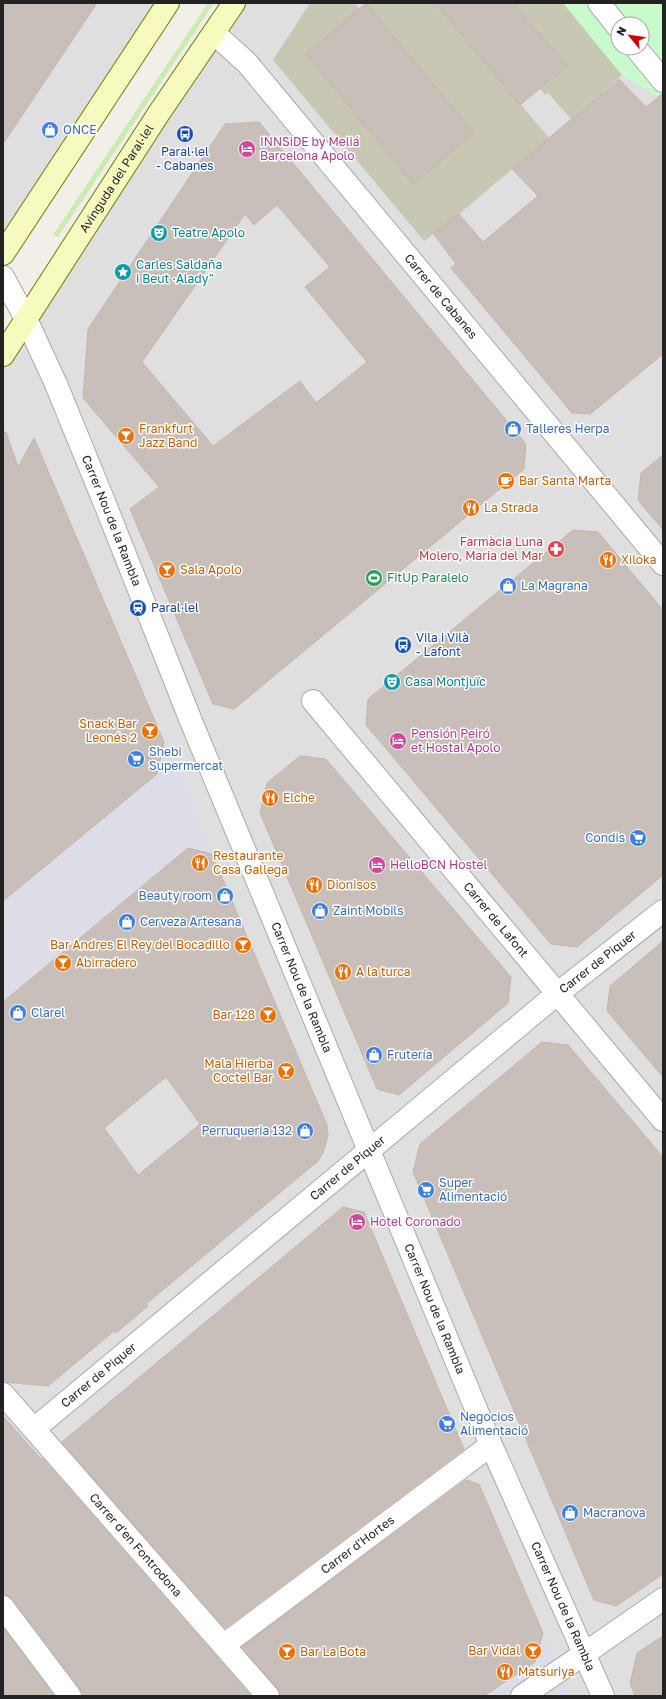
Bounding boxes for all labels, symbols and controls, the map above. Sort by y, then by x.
north arrow [610,16,650,56]
text: N [613,24,629,38]
shop icon: ONCE [40,120,60,140]
street label: Avinguda del Paral·lel [76,121,157,235]
place label: ONCE [63,122,96,137]
bus stop icon: Paral·lel - Cabanes [175,124,195,144]
place label: INNSiDE by Meliá Barcelona Apolo [260,134,360,163]
hotel icon: INNSiDE by Meliá Barcelona Apolo [237,139,257,159]
place label: Paral·lel - Cabanes [156,144,214,173]
theatre icon: Teatre Apolo [149,223,169,243]
place label: Teatre Apolo [172,225,245,240]
street label: Carrer de Cabanes [402,250,481,342]
place label: Carles Saldaña i Beut ·Alady" [136,257,222,286]
place icon: Carles Saldaña i Beut ·Alady" [113,262,133,282]
shop icon: Talleres Herpa [503,419,523,439]
place label: Frankfurt Jazz Band [139,421,197,450]
place label: Talleres Herpa [526,421,609,436]
bar icon: Frankfurt Jazz Band [116,426,136,446]
street label: Carrer Nou de la Rambla [79,453,145,588]
cafe icon: Bar Santa Marta [496,471,516,491]
place label: Bar Santa Marta [519,473,611,488]
restaurant icon: La Strada [461,498,481,518]
place label: La Strada [484,500,538,515]
place label: Farmàcia Luna Molero, Maria del Mar [419,534,543,563]
pharmacy icon: Farmàcia Luna Molero, Maria del Mar [546,539,566,559]
restaurant icon: Xiloka [598,550,618,570]
place label: Xiloka [621,552,657,567]
bar icon: Sala Apolo [157,560,177,580]
place label: Sala Apolo [180,562,242,577]
sports icon: FitUp Paralelo [364,568,384,588]
place label: FitUp Paralelo [387,570,469,585]
shop icon: La Magrana [498,576,518,596]
place label: La Magrana [521,578,588,593]
station icon: Paral·lel [128,598,148,618]
place label: Paral·lel [151,600,199,615]
place label: Vila i Vilà - Lafont [416,630,469,659]
bus stop icon: Vila i Vilà - Lafont [393,635,413,655]
theatre icon: Casa Montjuïc [382,672,402,692]
place label: Casa Montjuïc [405,674,486,689]
place label: Snack Bar Leonés 2 [79,716,137,745]
bar icon: Snack Bar Leonés 2 [140,721,160,741]
place label: Pensión Peiró et Hostal Apolo [411,726,500,755]
hotel icon: Pensión Peiró et Hostal Apolo [388,731,408,751]
place label: Shebi Supermercat [149,744,223,773]
supermarket icon: Shebi Supermercat [126,749,146,769]
restaurant icon: Elche [260,788,280,808]
place label: Elche [283,790,315,805]
supermarket icon: Condis [628,828,648,848]
place label: Condis [585,830,625,845]
place label: Restaurante Casa Gallega [213,848,288,877]
restaurant icon: Restaurante Casa Gallega [190,853,210,873]
hotel icon: HelloBCN Hostel [367,855,387,875]
place label: HelloBCN Hostel [390,857,488,872]
restaurant icon: Dionisos [304,875,324,895]
place label: Dionisos [327,877,376,892]
street label: Carrer de Lafont [460,879,532,960]
shop icon: Beauty room [215,886,235,906]
place label: Beauty room [139,888,212,903]
shop icon: Zaint Mobils [310,901,330,921]
place label: Zaint Mobils [333,903,404,918]
shop icon: Cerveza Artesana [117,912,137,932]
place label: Cerveza Artesana [140,914,242,929]
street label: Carrer Nou de la Rambla [268,920,336,1055]
street label: Carrer de Piquer [556,927,639,996]
bar icon: Bar Andres El Rey del Bocadillo [233,935,253,955]
place label: Bar Andres El Rey del Bocadillo [50,937,230,952]
bar icon: Abirradero [53,953,73,973]
place label: Abirradero [76,955,137,970]
restaurant icon: A la turca [333,962,353,982]
place label: A la turca [356,964,411,979]
shop icon: Clarel [8,1003,28,1023]
place label: Clarel [31,1005,65,1020]
bar icon: Bar 128 [258,1005,278,1025]
place label: Bar 128 [212,1007,255,1022]
shop icon: Frutería [364,1045,384,1065]
place label: Frutería [387,1047,433,1062]
place label: Mala Hierba Coctel Bar [204,1056,273,1085]
bar icon: Mala Hierba Coctel Bar [276,1061,296,1081]
shop icon: Perruqueria 132 [295,1121,315,1141]
place label: Perruqueria 132 [202,1123,292,1138]
street label: Carrer de Piquer [307,1132,388,1203]
place label: Super Alimentació [439,1175,507,1204]
supermarket icon: Super Alimentació [416,1180,436,1200]
hotel icon: Hotel Coronado [347,1212,367,1232]
place label: Hotel Coronado [370,1214,461,1229]
street label: Carrer Nou de la Rambla [401,1241,469,1376]
street label: Carrer de Piquer [57,1339,139,1411]
place label: Negocios Alimentació [460,1409,528,1438]
supermarket icon: Negocios Alimentació [437,1414,457,1434]
street label: Carrer d'en Fontrodona [86,1490,185,1600]
shop icon: Macranova [560,1503,580,1523]
place label: Macranova [583,1505,645,1520]
street label: Carrer d'Hortes [318,1512,397,1577]
street label: Carrer Nou de la Rambla [528,1539,599,1673]
bar icon: Bar Vidal [523,1641,543,1661]
bar icon: Bar La Bota [277,1642,297,1662]
place label: Bar Vidal [468,1643,520,1658]
place label: Bar La Bota [300,1644,366,1659]
restaurant icon: Matsuriya [495,1662,515,1682]
place label: Matsuriya [518,1664,574,1679]

